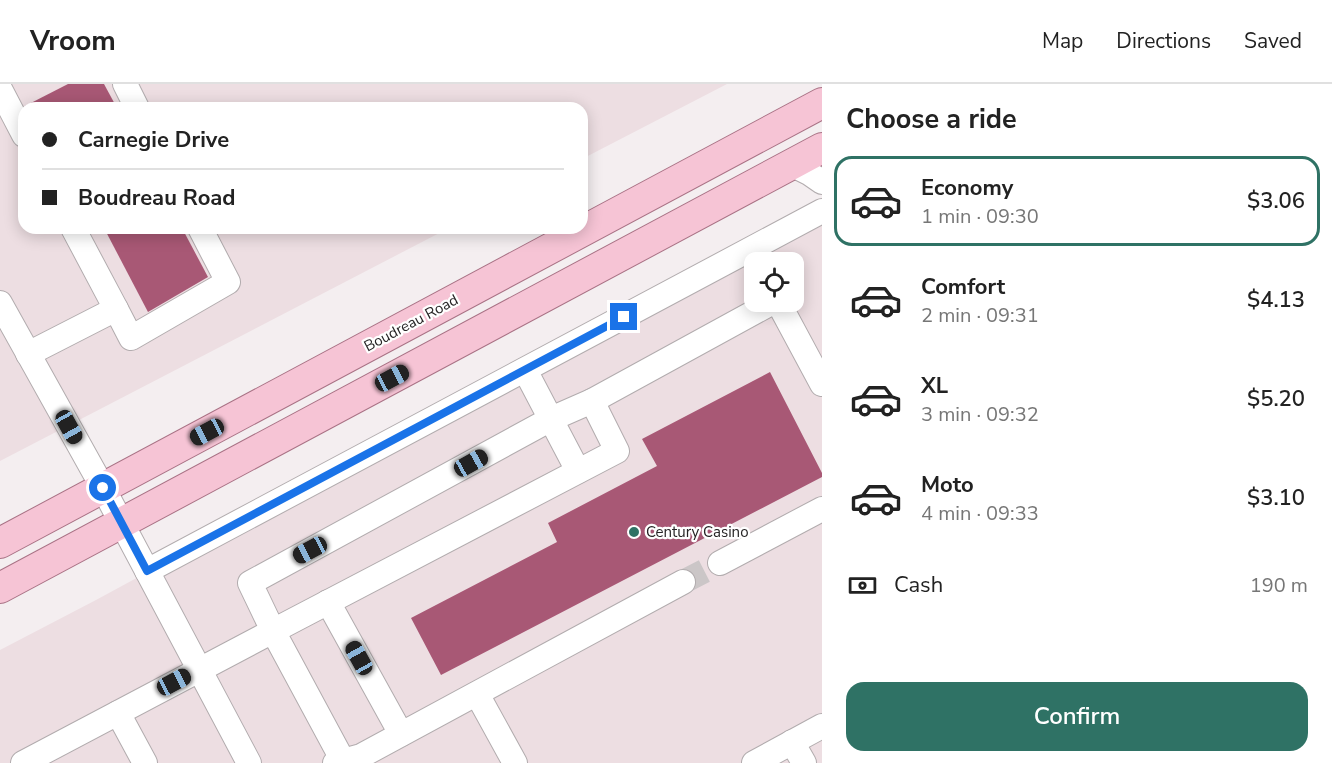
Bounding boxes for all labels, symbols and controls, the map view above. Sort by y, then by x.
text: Vroom [30,22,116,60]
text: Map [1042,27,1083,55]
text: Directions [1116,27,1211,55]
text: Saved [1244,27,1302,55]
text: Choose a ride [846,101,1017,138]
text: Carnegie Drive [78,125,229,155]
text: Economy [921,173,1013,203]
icon: car [849,174,903,228]
text: Boudreau Road [78,183,236,213]
text: $3.06 [1247,186,1305,216]
text: 1 min · 09:30 [921,203,1039,230]
map controls [744,252,804,312]
button: locate [744,252,804,312]
text: Comfort [921,272,1005,302]
icon: car [849,273,903,327]
text: $4.13 [1247,285,1305,315]
street label: Boudreau Road [360,290,462,356]
text: 2 min · 09:31 [921,302,1039,329]
route end [610,303,637,330]
car [372,362,412,394]
text: XL [921,371,948,401]
icon: car [849,372,903,426]
text: $5.20 [1247,384,1305,414]
text: 3 min · 09:32 [921,401,1039,428]
car [52,407,86,447]
car [187,416,227,448]
car [451,446,491,480]
text: Moto [921,470,974,500]
icon: car [849,471,903,525]
route start [89,474,116,501]
text: $3.10 [1247,483,1305,513]
text: 4 min · 09:33 [921,500,1039,527]
place label: Century Casino [646,522,748,542]
marker: Century Casino [627,525,641,539]
car [290,534,330,566]
icon: cash [846,569,879,602]
text: Cash [894,570,943,600]
text: 190 m [1250,572,1308,599]
car [342,638,376,678]
car [154,666,194,698]
button: Confirm [846,682,1308,751]

